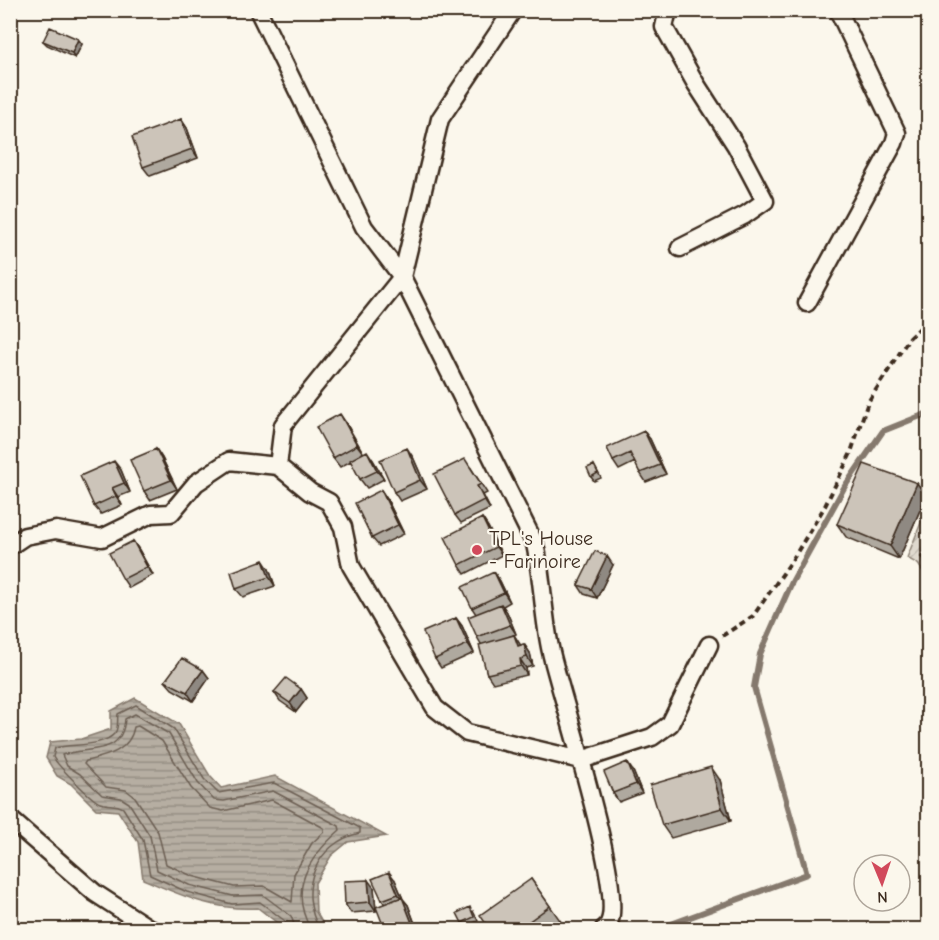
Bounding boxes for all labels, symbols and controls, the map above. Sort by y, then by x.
place label: TPL's House - Farinoire [489,527,593,573]
marker: TPL's House - Farinoire [470,543,484,557]
north arrow [852,853,912,913]
text: N [877,888,888,906]

